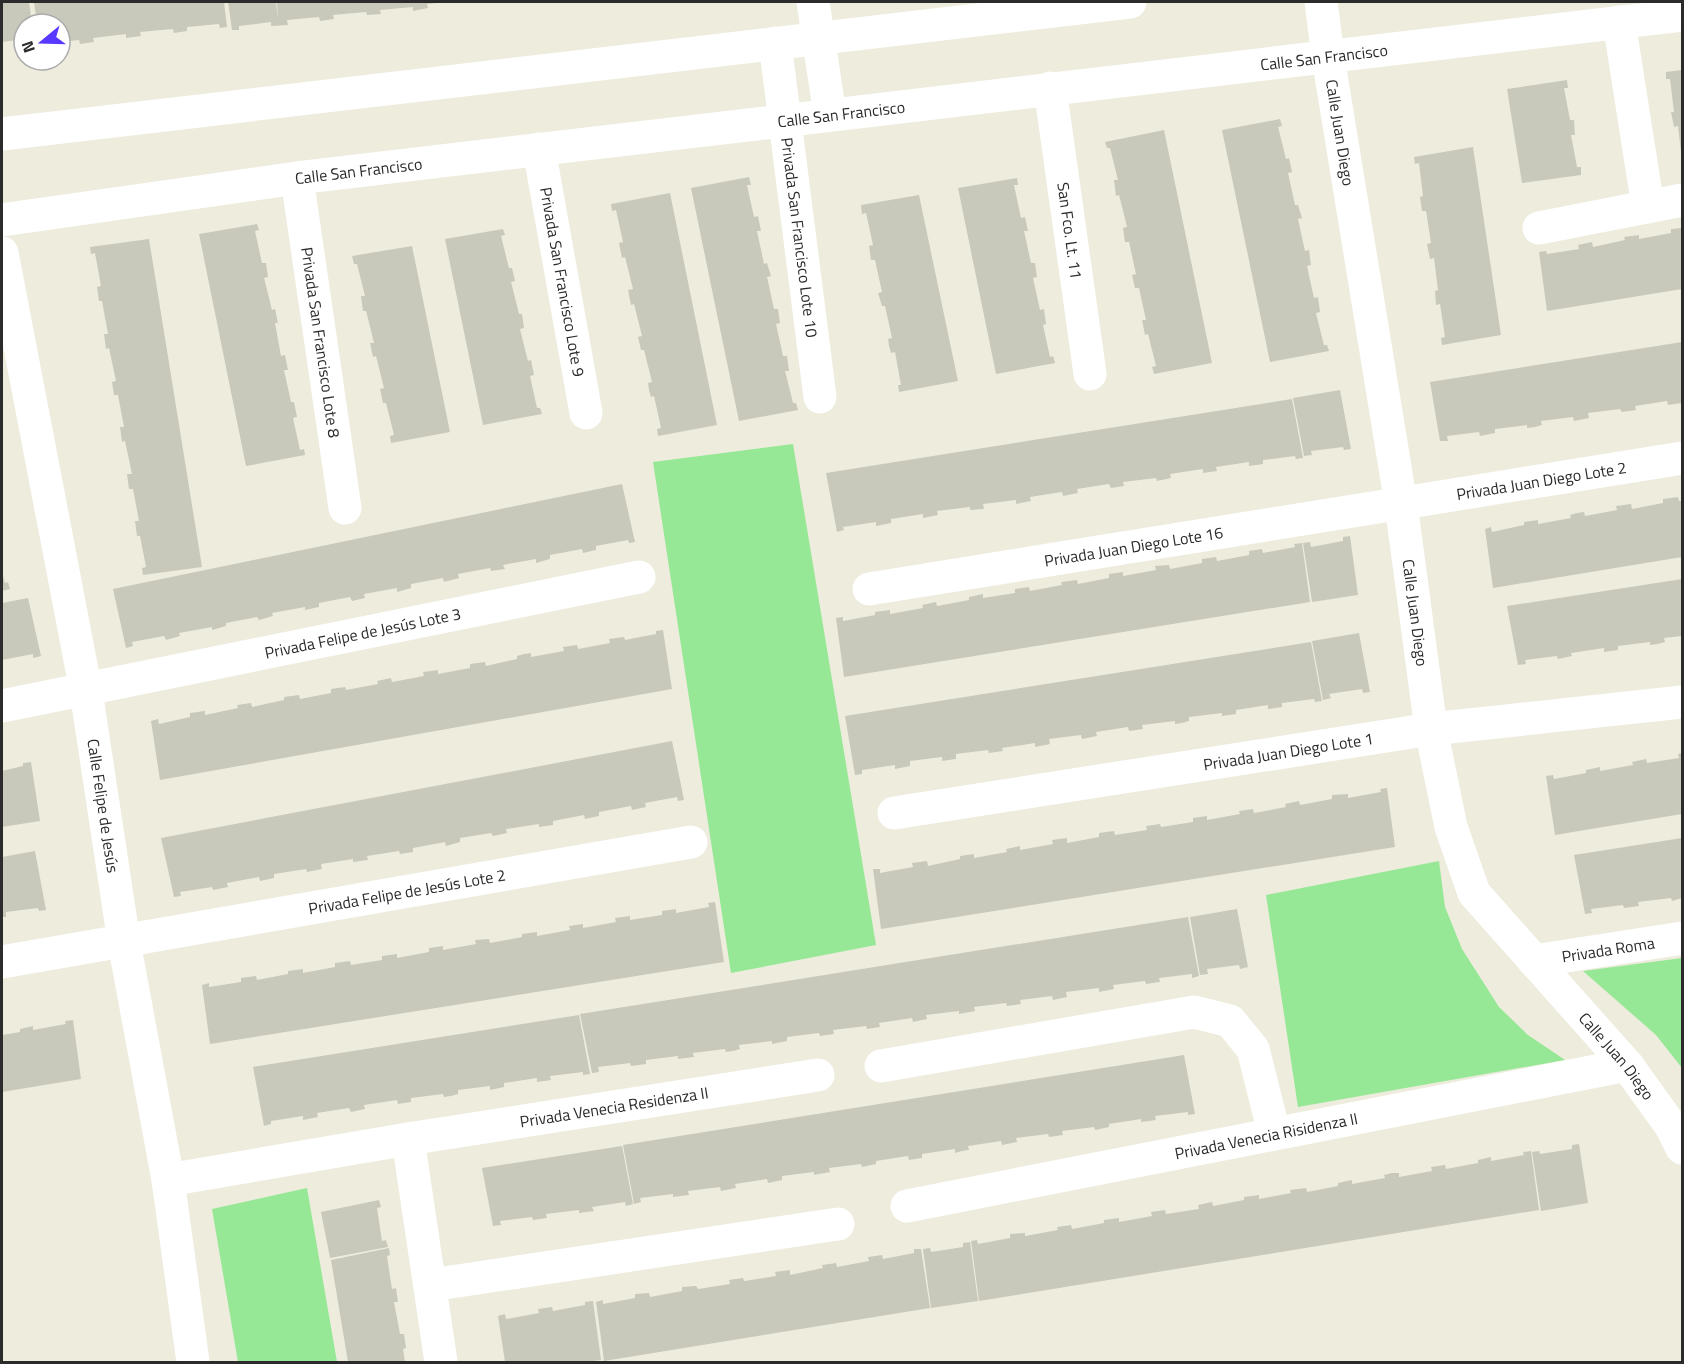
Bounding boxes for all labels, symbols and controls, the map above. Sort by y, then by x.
north arrow [12,12,72,72]
text: N [15,38,41,56]
street label: Calle San Francisco [1259,38,1389,77]
street label: Calle Juan Diego [1320,77,1361,188]
street label: Calle San Francisco [776,95,906,133]
street label: Privada San Francisco Lote 10 [775,136,824,339]
street label: Calle San Francisco [294,151,424,190]
street label: San Fco. Lt. 11 [1051,181,1089,280]
street label: Privada San Francisco Lote 9 [534,185,591,379]
street label: Privada San Francisco Lote 8 [295,245,347,439]
street label: Privada Juan Diego Lote 2 [1455,455,1628,506]
street label: Privada Juan Diego Lote 16 [1042,520,1225,573]
street label: Calle Juan Diego [1396,558,1435,668]
street label: Privada Felipe de Jesús Lote 3 [262,601,463,665]
street label: Privada Juan Diego Lote 1 [1201,726,1375,776]
street label: Calle Felipe de Jesús [81,737,125,874]
street label: Privada Felipe de Jesús Lote 2 [307,863,507,920]
street label: Privada Roma [1560,930,1656,969]
street label: Calle Juan Diego [1573,1007,1660,1105]
street label: Privada Venecia Residenza II [518,1080,710,1133]
street label: Privada Venecia Risidenza II [1173,1106,1360,1165]

